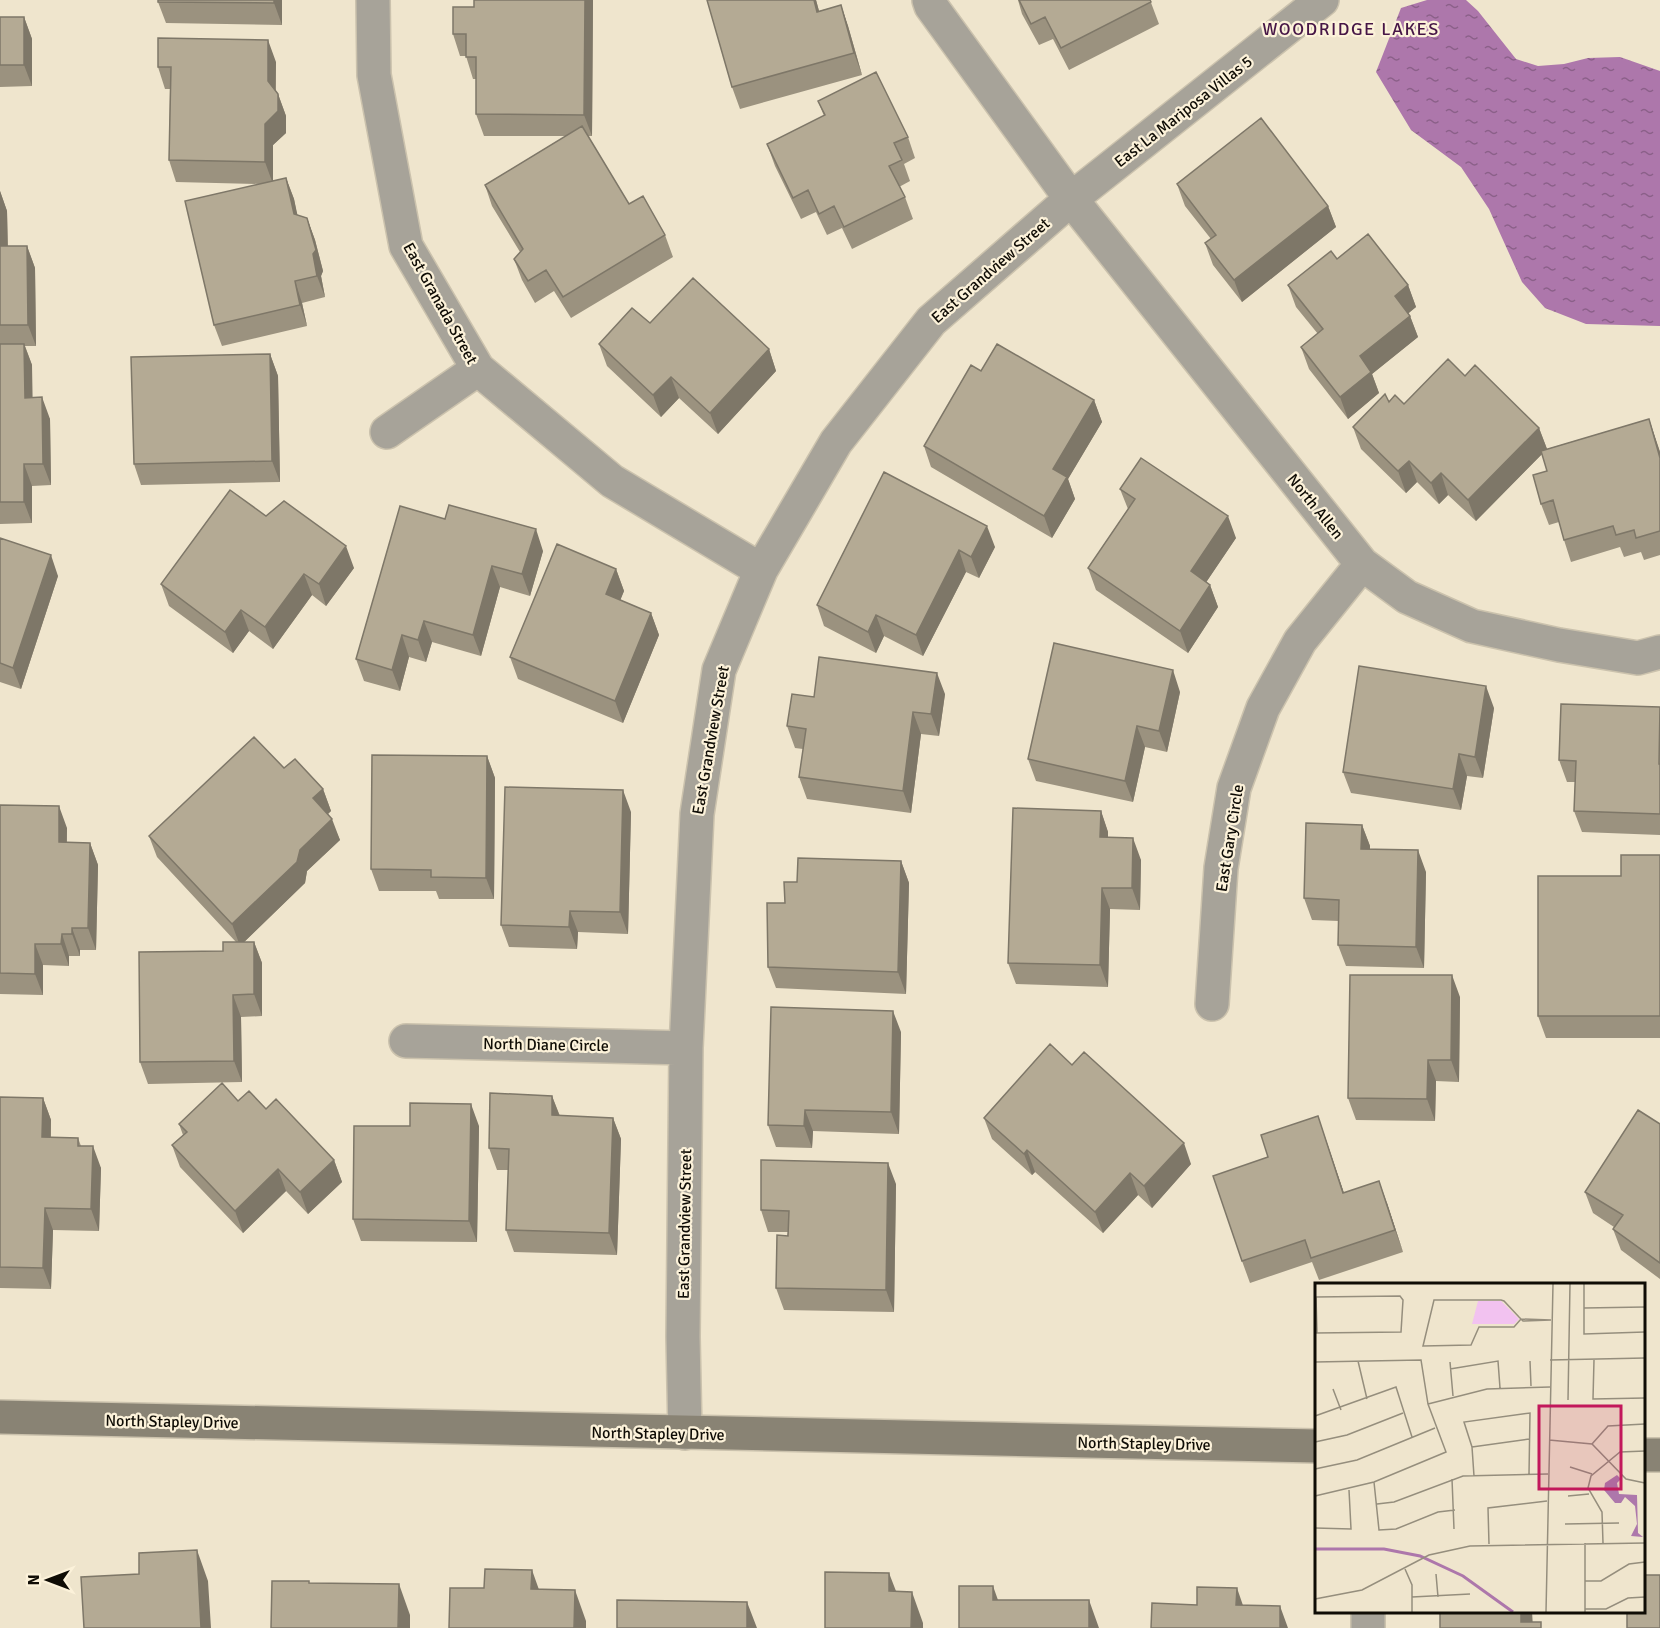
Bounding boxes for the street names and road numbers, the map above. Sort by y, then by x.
street label: East La Mariposa Villas 5 [1110,52,1257,172]
street label: East Grandview Street [927,214,1054,328]
street label: East Granada Street [398,239,482,368]
street label: North Allen [1283,470,1348,543]
street label: East Grandview Street [688,664,734,816]
street label: East Gary Circle [1212,783,1248,893]
street label: North Diane Circle [483,1034,609,1056]
street label: East Grandview Street [674,1148,696,1299]
street label: North Stapley Drive [105,1411,239,1433]
street label: North Stapley Drive [591,1423,725,1445]
street label: North Stapley Drive [1077,1433,1211,1455]

